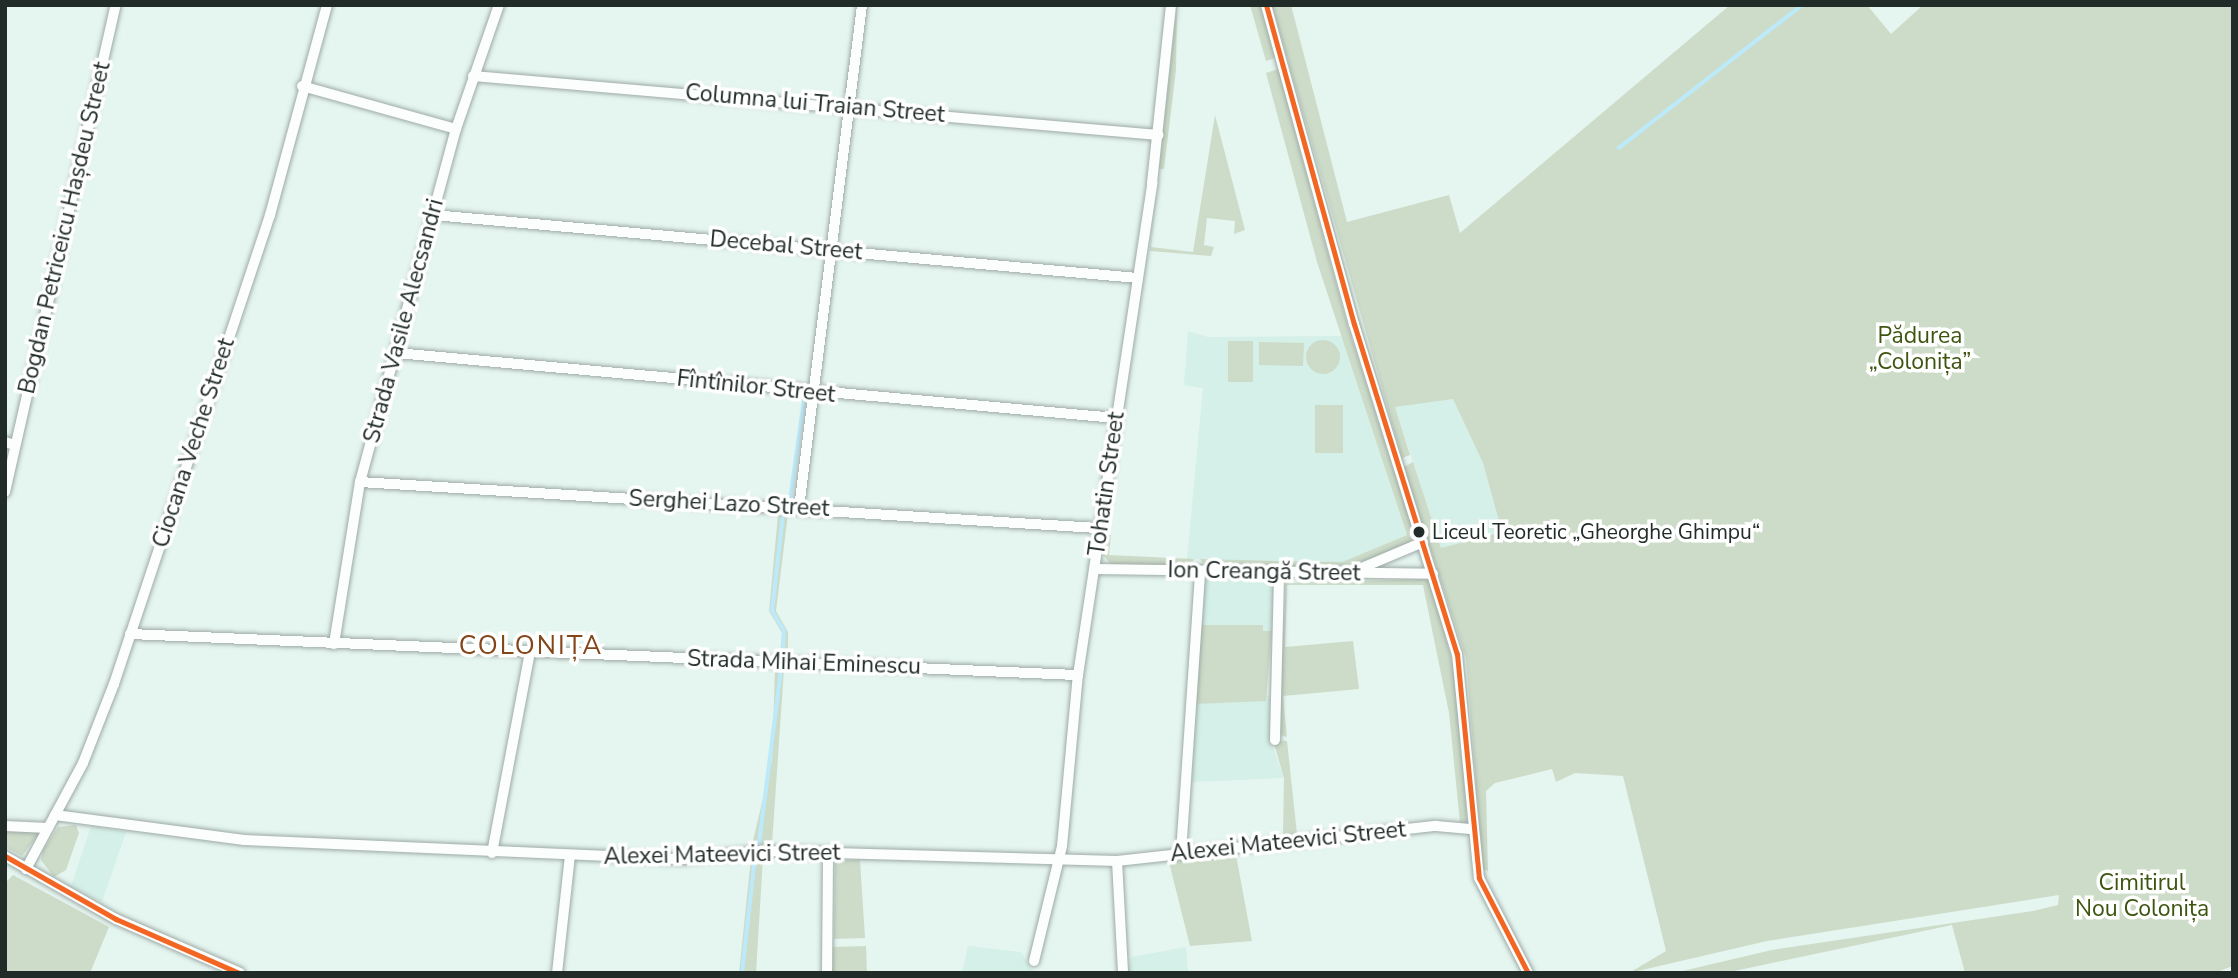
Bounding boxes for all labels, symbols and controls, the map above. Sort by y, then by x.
street label: Bogdan Petriceicu Hașdeu Street [13,59,117,397]
street label: Columna lui Traian Street [684,79,946,129]
street label: Strada Vasile Alecsandri [358,196,450,446]
street label: Decebal Street [709,226,863,266]
park label: Pădurea „Colonița” [1869,322,1971,376]
street label: Ciocana Veche Street [147,335,241,551]
street label: Fîntînilor Street [675,365,837,409]
street label: Tohatin Street [1083,410,1131,558]
street label: Serghei Lazo Street [628,485,830,523]
place label: Liceul Teoretic „Gheorghe Ghimpu“ [1432,519,1760,545]
marker: Liceul Teoretic „Gheorghe Ghimpu“ [1412,525,1426,539]
street label: Ion Creangă Street [1167,557,1361,587]
district label: COLONIȚA [460,630,602,662]
street label: Strada Mihai Eminescu [687,645,921,681]
street label: Alexei Mateevici Street [1169,816,1407,868]
street label: Alexei Mateevici Street [603,839,841,871]
park label: Cimitirul Nou Colonița [2075,869,2209,923]

